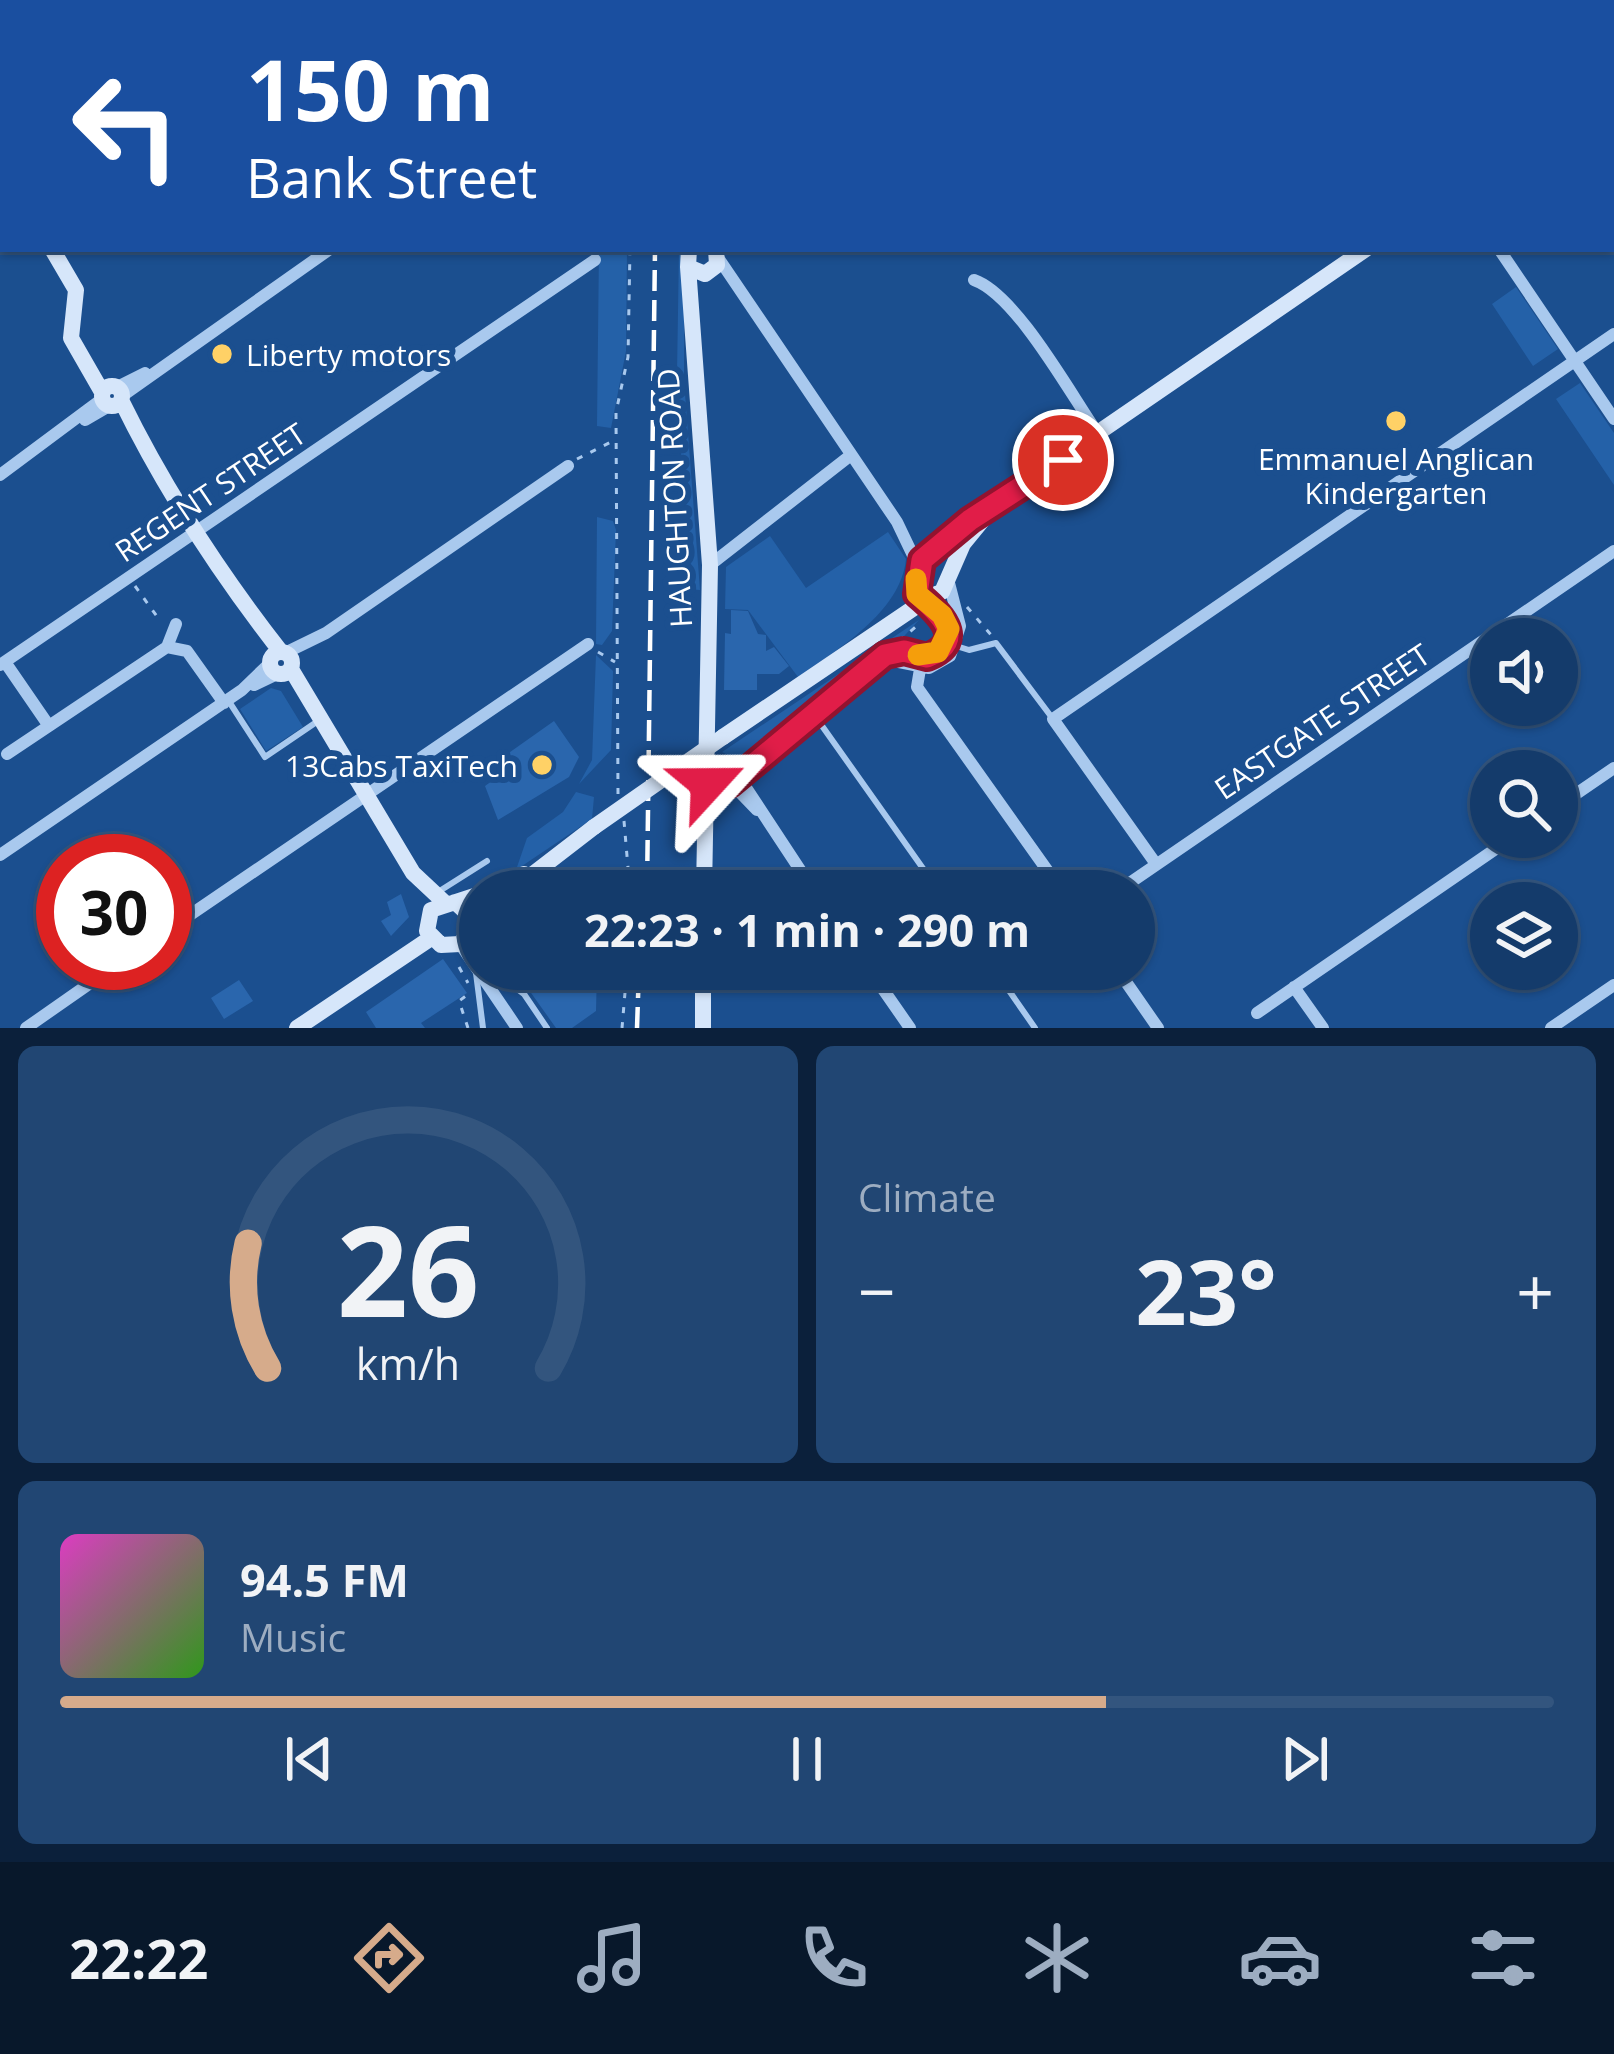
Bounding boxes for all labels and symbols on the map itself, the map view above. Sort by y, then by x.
place label: Liberty motors [246,334,451,375]
marker: Liberty motors [209,341,235,367]
street label: HAUGHTON ROAD [647,367,701,629]
marker: Emmanuel Anglican Kindergarten [1383,408,1409,434]
pin [1012,409,1114,511]
street label: REGENT STREET [107,413,314,571]
place label: Emmanuel Anglican Kindergarten [1258,438,1534,513]
street label: EASTGATE STREET [1206,633,1438,808]
position arrow [645,721,771,847]
place label: 13Cabs TaxiTech [285,745,518,786]
marker: 13Cabs TaxiTech [529,752,555,778]
speed limit sign: 30 [36,834,192,990]

